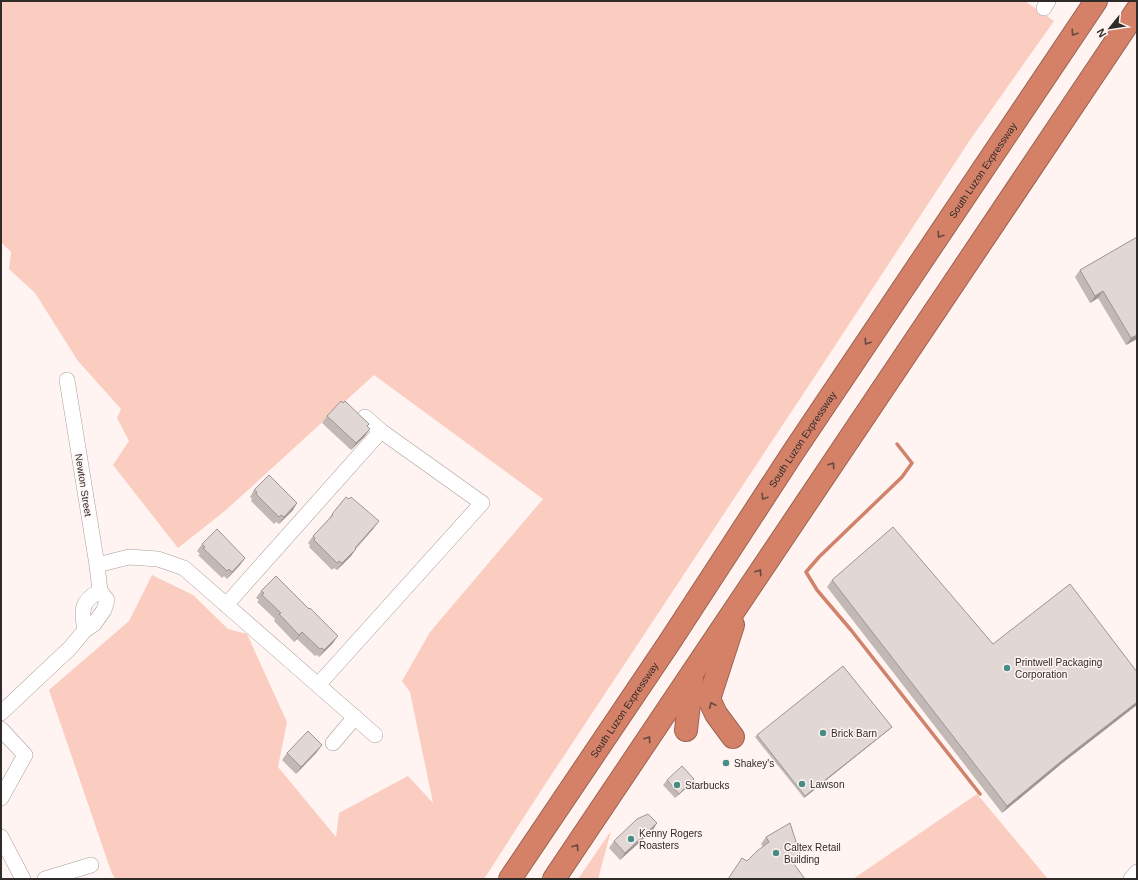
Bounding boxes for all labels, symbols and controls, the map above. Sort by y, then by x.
north arrow [1090,8,1130,48]
text: N [1094,27,1109,39]
one-way arrow [1072,29,1079,36]
street label: South Luzon Expressway [947,120,1019,220]
one-way arrow [938,230,945,237]
one-way arrow [865,338,872,345]
street label: South Luzon Expressway [767,389,838,490]
street label: Newton Street [73,453,94,517]
one-way arrow [827,462,835,469]
one-way arrow [761,493,769,500]
one-way arrow [754,570,761,577]
place label: Printwell Packaging Corporation [1015,657,1102,680]
street label: South Luzon Expressway [588,660,660,760]
marker: Printwell Packaging Corporation [1002,663,1012,673]
one-way arrow [708,701,716,708]
marker: Brick Barn [818,728,828,738]
place label: Brick Barn [831,728,877,739]
one-way arrow [644,736,651,743]
marker: Shakey's [721,758,731,768]
place label: Shakey's [734,758,774,769]
marker: Lawson [797,779,807,789]
place label: Lawson [810,779,844,790]
marker: Starbucks [672,780,682,790]
place label: Starbucks [685,780,729,791]
place label: Kenny Rogers Roasters [639,828,702,851]
marker: Kenny Rogers Roasters [626,834,636,844]
place label: Caltex Retail Building [784,842,841,865]
one-way arrow [571,844,578,851]
marker: Caltex Retail Building [771,848,781,858]

